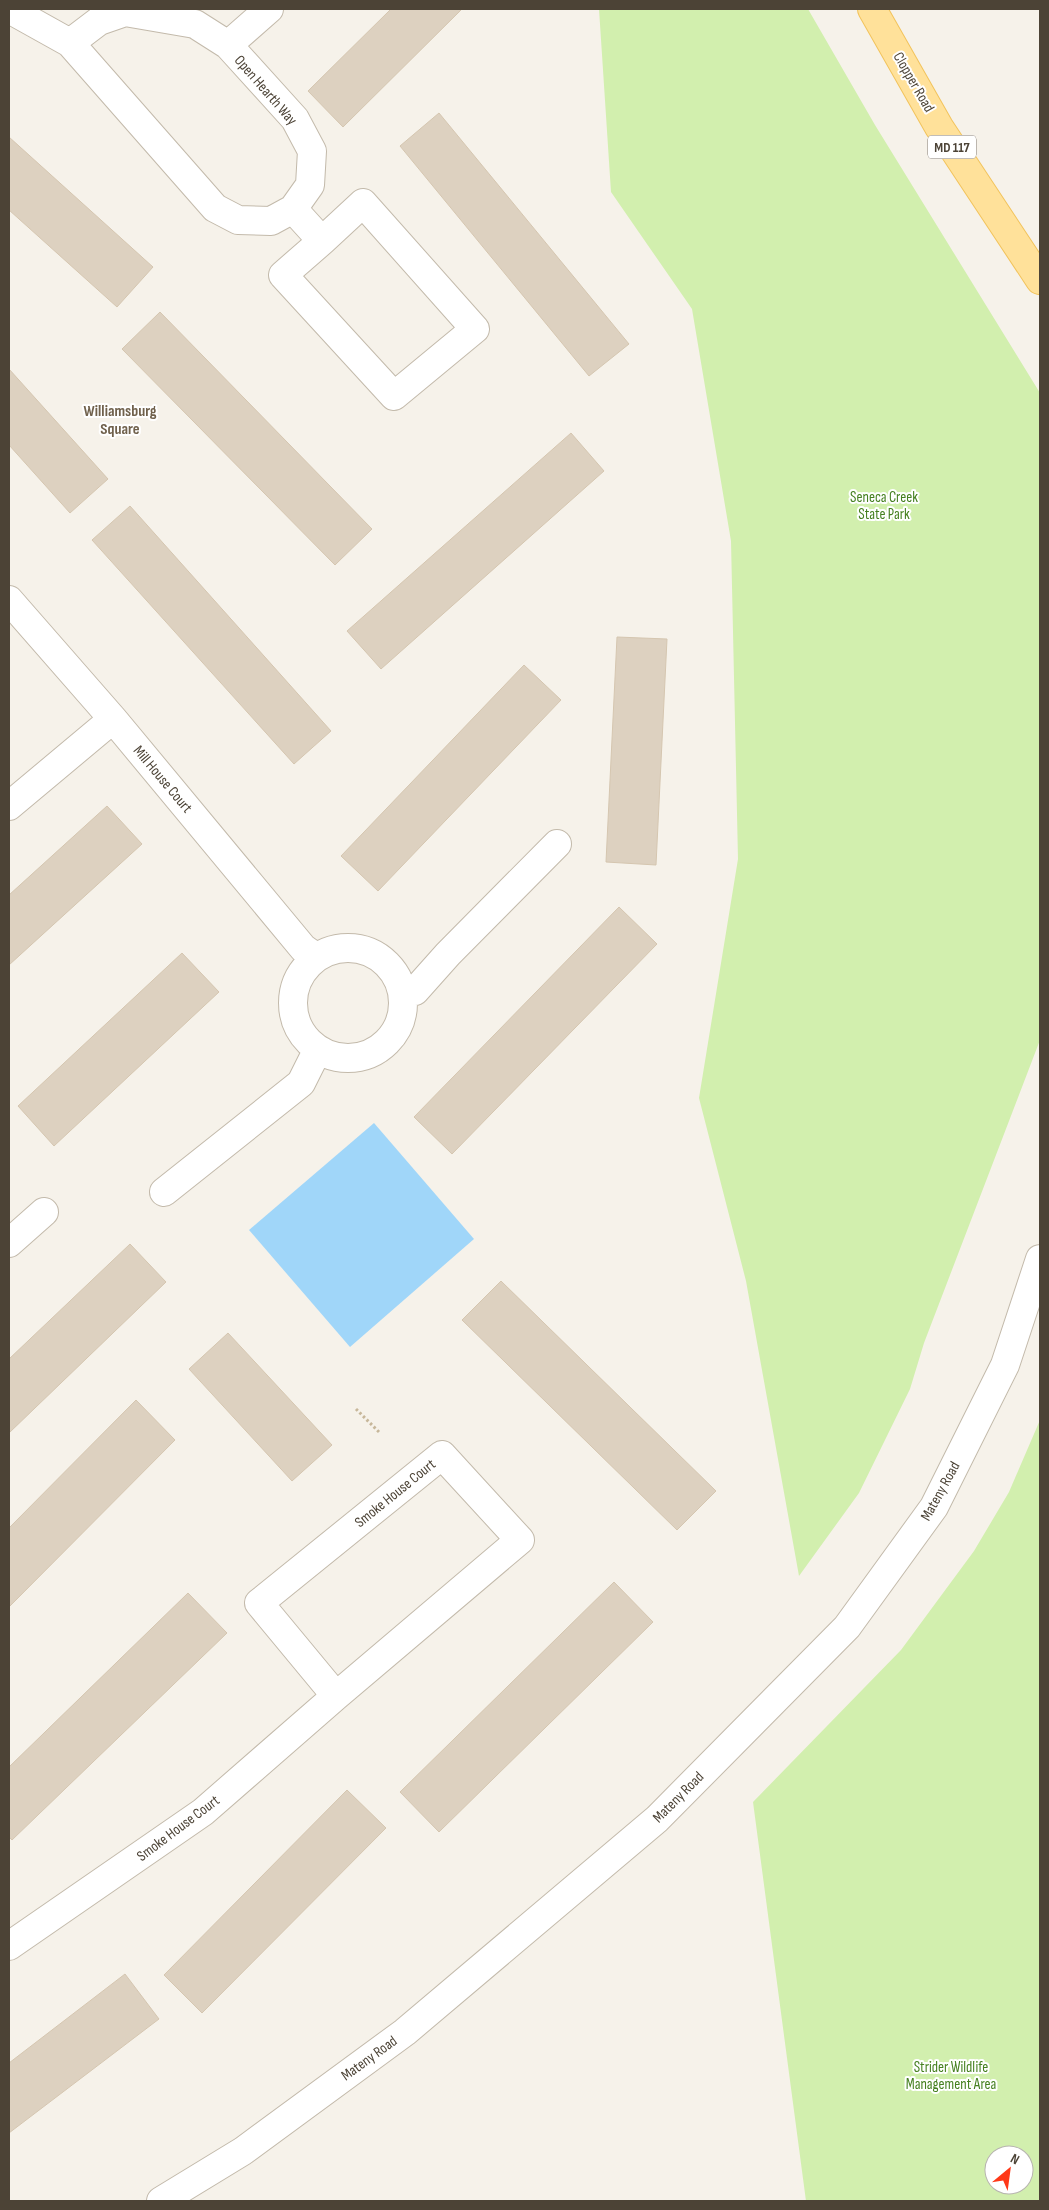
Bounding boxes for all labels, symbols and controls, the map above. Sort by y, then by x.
street label: Clopper Road [889,49,938,116]
street label: Open Hearth Way [230,51,301,129]
road number: MD 117 [928,136,976,158]
district label: Williamsburg Square [84,402,157,439]
park label: Seneca Creek State Park [850,488,918,524]
street label: Mill House Court [129,742,197,817]
street label: Smoke House Court [351,1455,440,1532]
street label: Mateny Road [916,1458,964,1524]
street label: Mateny Road [649,1768,708,1827]
street label: Smoke House Court [133,1791,224,1866]
street label: Mateny Road [338,2032,401,2085]
park label: Strider Wildlife Management Area [906,2058,996,2094]
north arrow [984,2145,1034,2195]
text: N [1008,2150,1022,2168]

